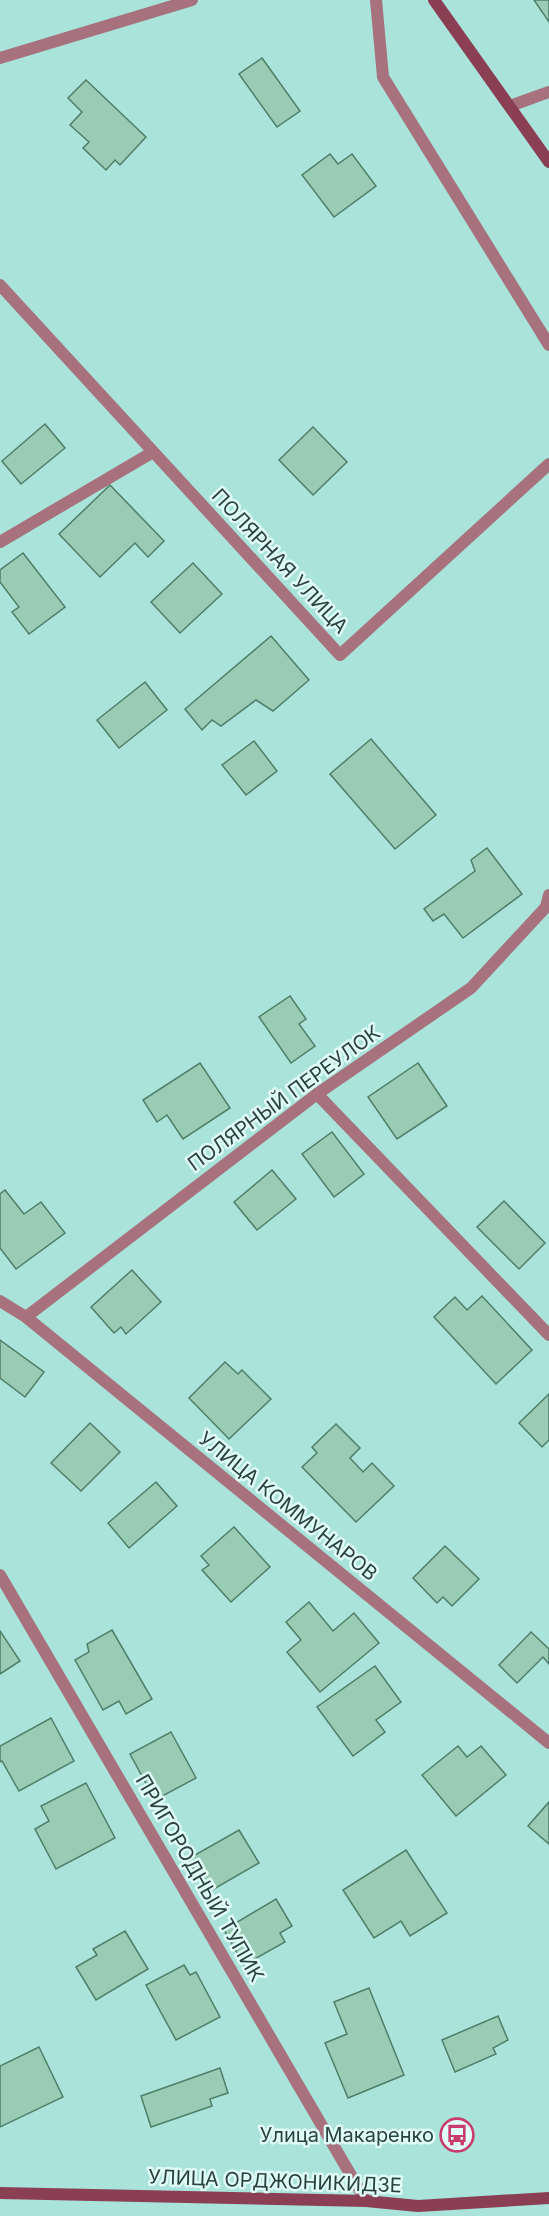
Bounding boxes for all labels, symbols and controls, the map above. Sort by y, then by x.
street label: ПОЛЯРНАЯ УЛИЦА [207,484,353,638]
street label: ПОЛЯРНЫЙ ПЕРЕУЛОК [183,1019,385,1176]
street label: УЛИЦА КОММУНАРОВ [194,1427,382,1585]
street label: ПРИГОРОДНЫЙ ТУПИК [131,1770,270,1986]
bus stop icon: Улица Макаренко [439,2117,475,2153]
place label: Улица Макаренко [260,2123,434,2147]
street label: УЛИЦА ОРДЖОНИКИДЗЕ [148,2165,402,2197]

